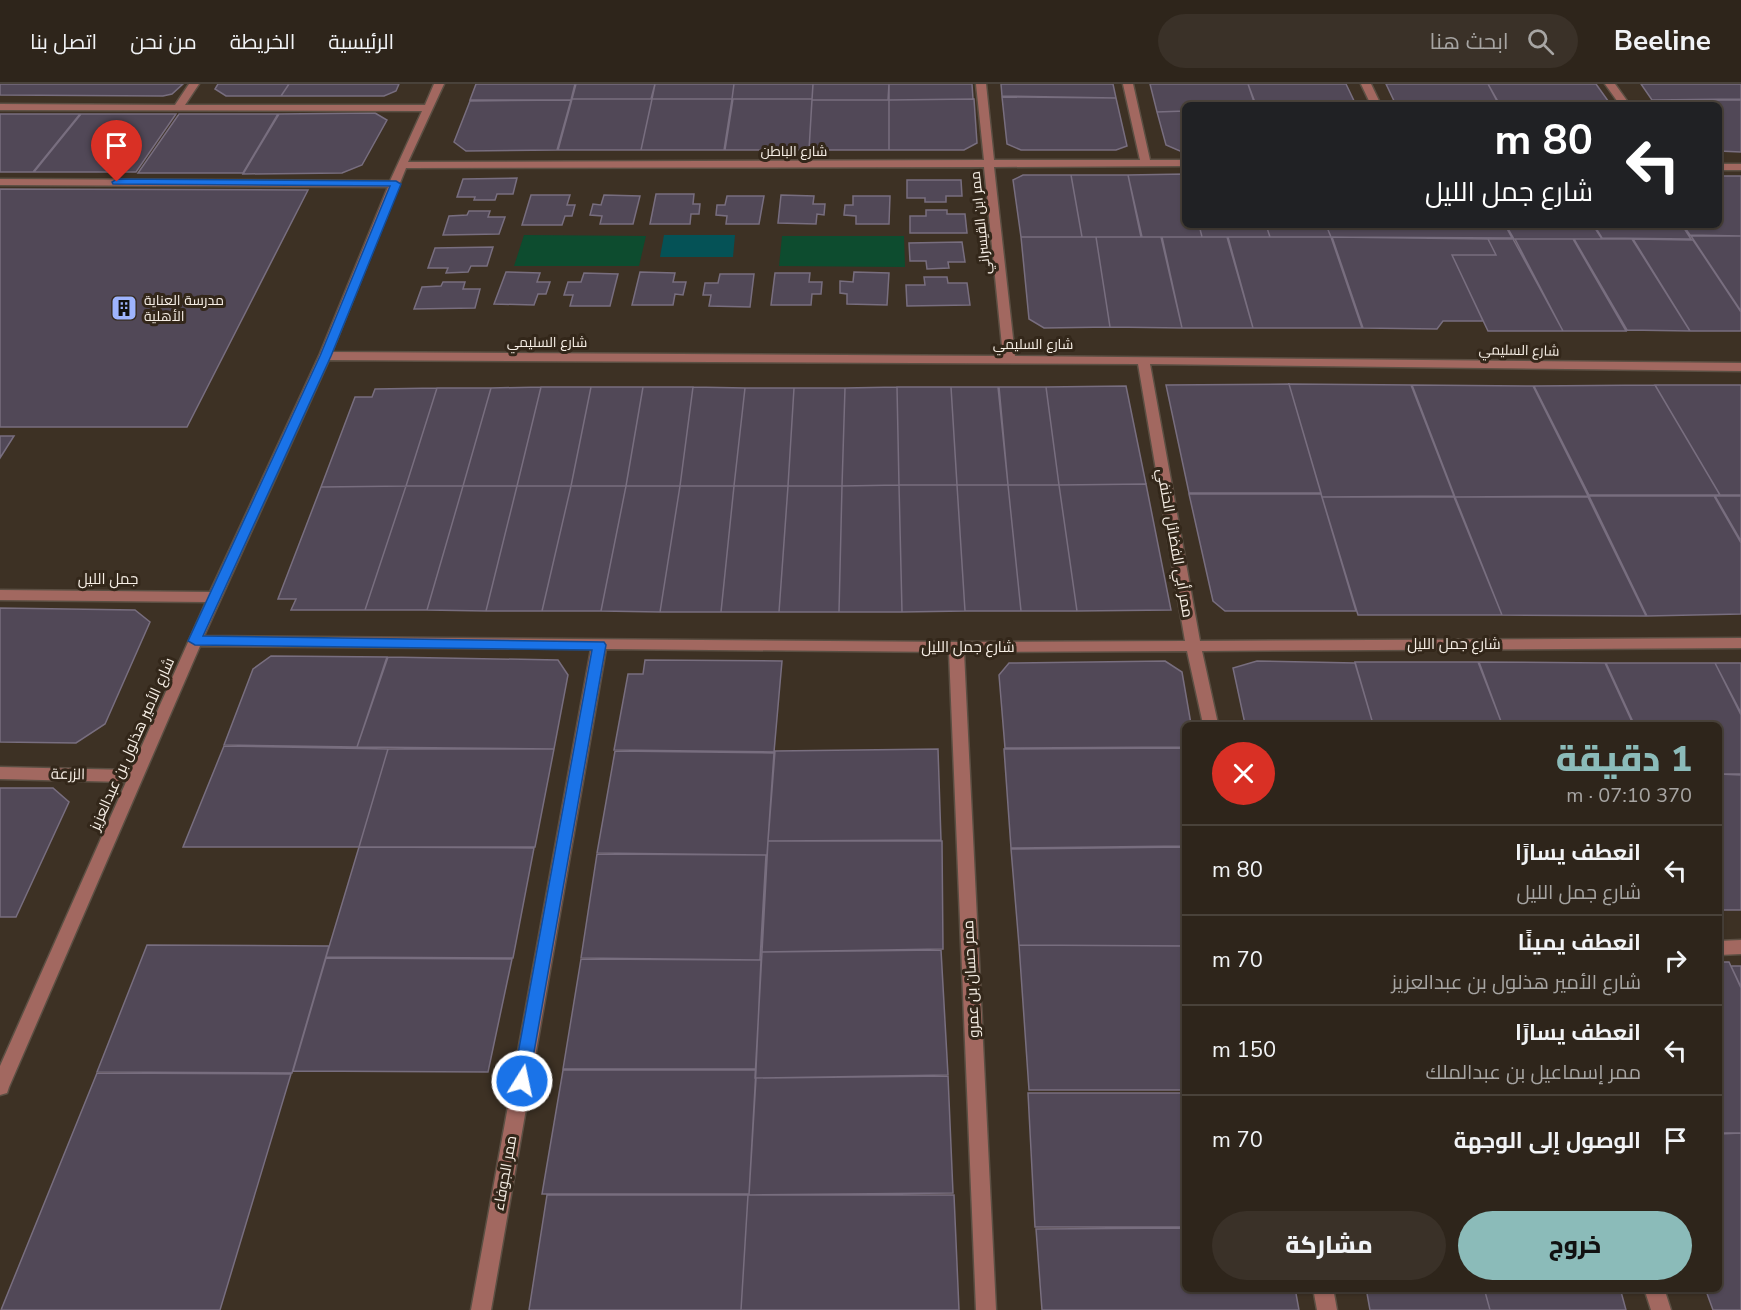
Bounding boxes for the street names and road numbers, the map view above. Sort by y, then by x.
street label: شارع الباطن [761,142,827,161]
street label: ممر ابن القيسراني [966,170,997,276]
street label: شارع السليمي [507,333,587,354]
street label: شارع السليمي [993,335,1073,356]
street label: شارع السليمي [1478,340,1559,363]
street label: ممر أبي الفضائل الحنفي [1150,467,1198,619]
street label: جمل الليل [78,569,138,589]
street label: شارع جمل الليل [1407,634,1501,655]
street label: شارع جمل الليل [921,637,1015,658]
street label: شارع الأمير هذلول بن عبدالعزيز [84,654,180,835]
street label: الزرعة [51,764,85,784]
street label: ممر حسان بن عمرو [958,920,984,1038]
street label: ممر الجوفاء [489,1134,521,1212]

